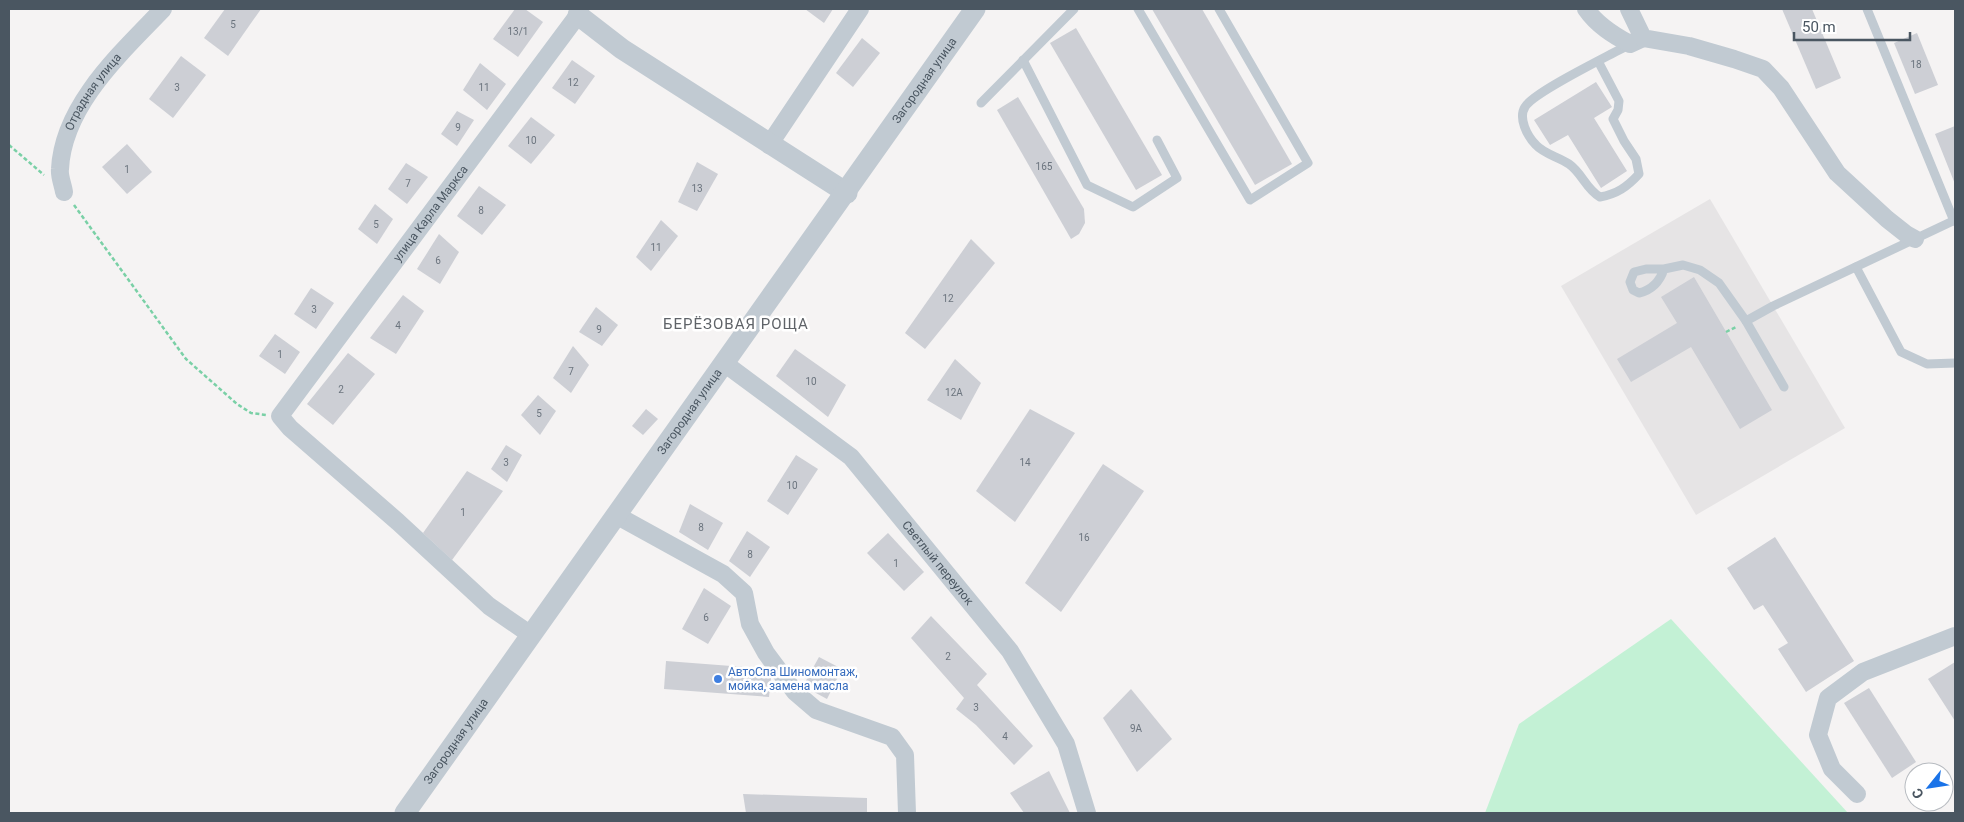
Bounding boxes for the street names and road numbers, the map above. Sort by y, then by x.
street label: Загородная улица [889,35,960,126]
street label: Отрадная улица [62,50,124,133]
street label: улица Карла Маркса [390,163,471,264]
street label: Загородная улица [654,366,725,457]
street label: Светлый переулок [899,518,977,608]
street label: Загородная улица [421,696,491,787]

